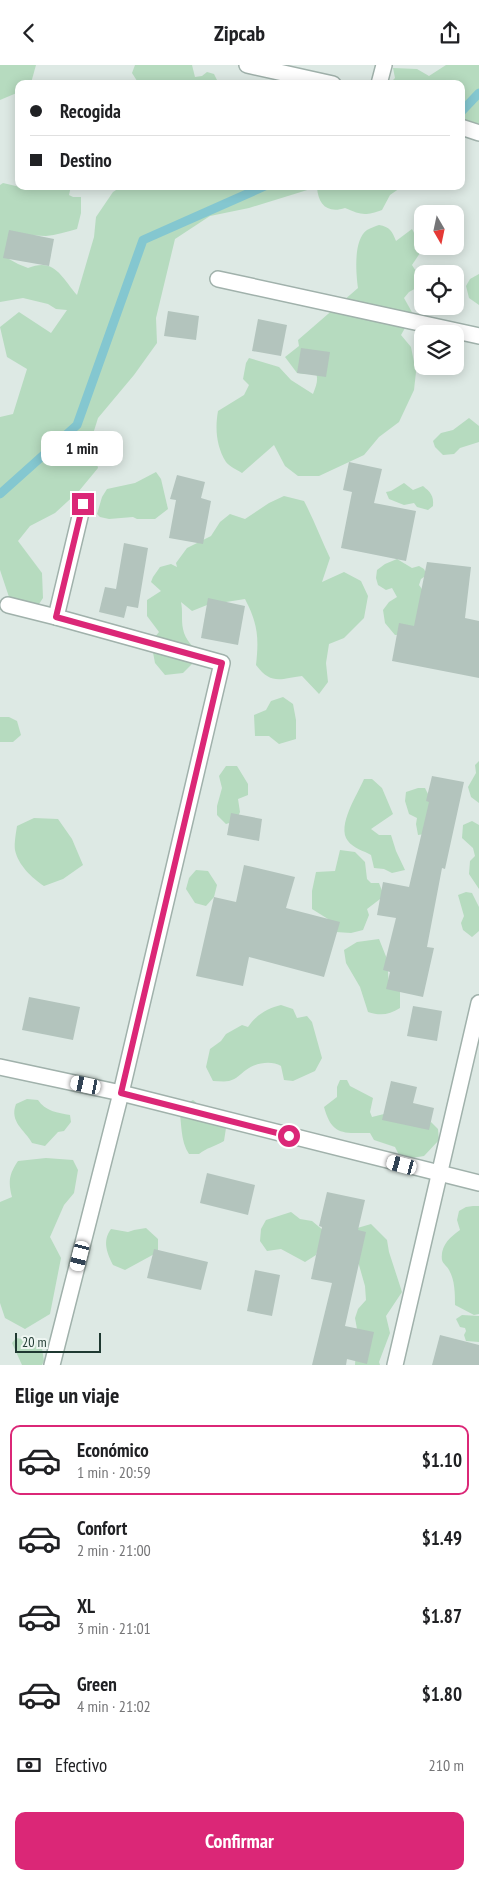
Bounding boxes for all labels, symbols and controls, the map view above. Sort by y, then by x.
icon: back [15,19,43,47]
text: Zipcab [214,19,265,47]
icon: share [436,19,464,47]
text: Recogida [60,99,121,123]
text: Destino [60,148,112,172]
north arrow [414,205,464,255]
map controls [414,205,464,375]
button: locate [414,265,464,315]
button: layers [414,325,464,375]
callout: 1 min [42,431,124,467]
text: 1 min [66,438,98,458]
route end [72,493,94,515]
car [69,1075,102,1095]
route start [278,1125,300,1147]
car [385,1154,418,1176]
car [69,1240,90,1272]
scale bar [15,1330,101,1353]
text: 20 m [22,1333,47,1351]
text: Elige un viaje [15,1381,119,1409]
icon: car [17,1438,62,1483]
text: Económico [77,1438,149,1462]
text: $1.10 [422,1448,462,1472]
text: 1 min · 20:59 [77,1462,151,1482]
icon: car [17,1516,62,1561]
text: Confort [77,1516,127,1540]
text: $1.49 [422,1526,462,1550]
text: 2 min · 21:00 [77,1540,151,1560]
icon: car [17,1594,62,1639]
text: XL [77,1594,95,1618]
text: $1.87 [422,1604,462,1628]
text: 3 min · 21:01 [77,1618,151,1638]
icon: car [17,1672,62,1717]
text: Green [77,1672,117,1696]
text: $1.80 [422,1682,462,1706]
text: 4 min · 21:02 [77,1696,151,1716]
icon: cash [15,1751,43,1779]
text: Efectivo [55,1753,107,1777]
text: 210 m [429,1755,464,1775]
button: Confirmar [15,1812,464,1870]

